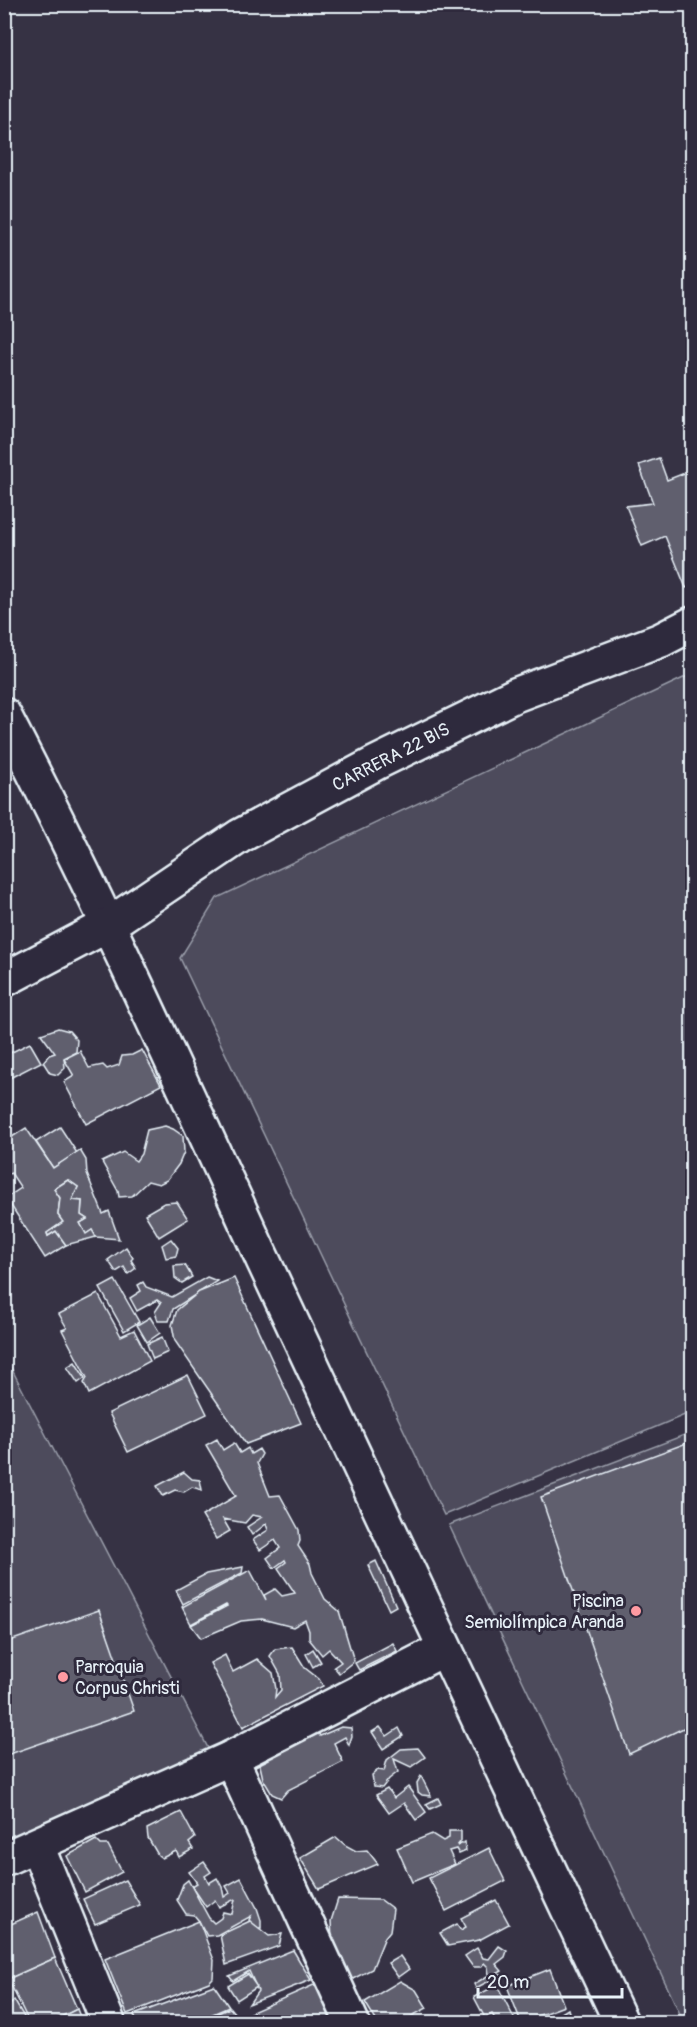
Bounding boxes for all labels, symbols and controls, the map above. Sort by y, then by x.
street label: CARRERA 22 BIS [329,718,454,797]
place label: Piscina Semiolímpica Aranda [464,1590,624,1634]
marker: Piscina Semiolímpica Aranda [629,1604,643,1618]
place label: Parroquia Corpus Christi [75,1656,179,1700]
marker: Parroquia Corpus Christi [56,1670,70,1684]
scale bar [478,1961,622,1999]
text: 20 m [487,1971,529,1994]

